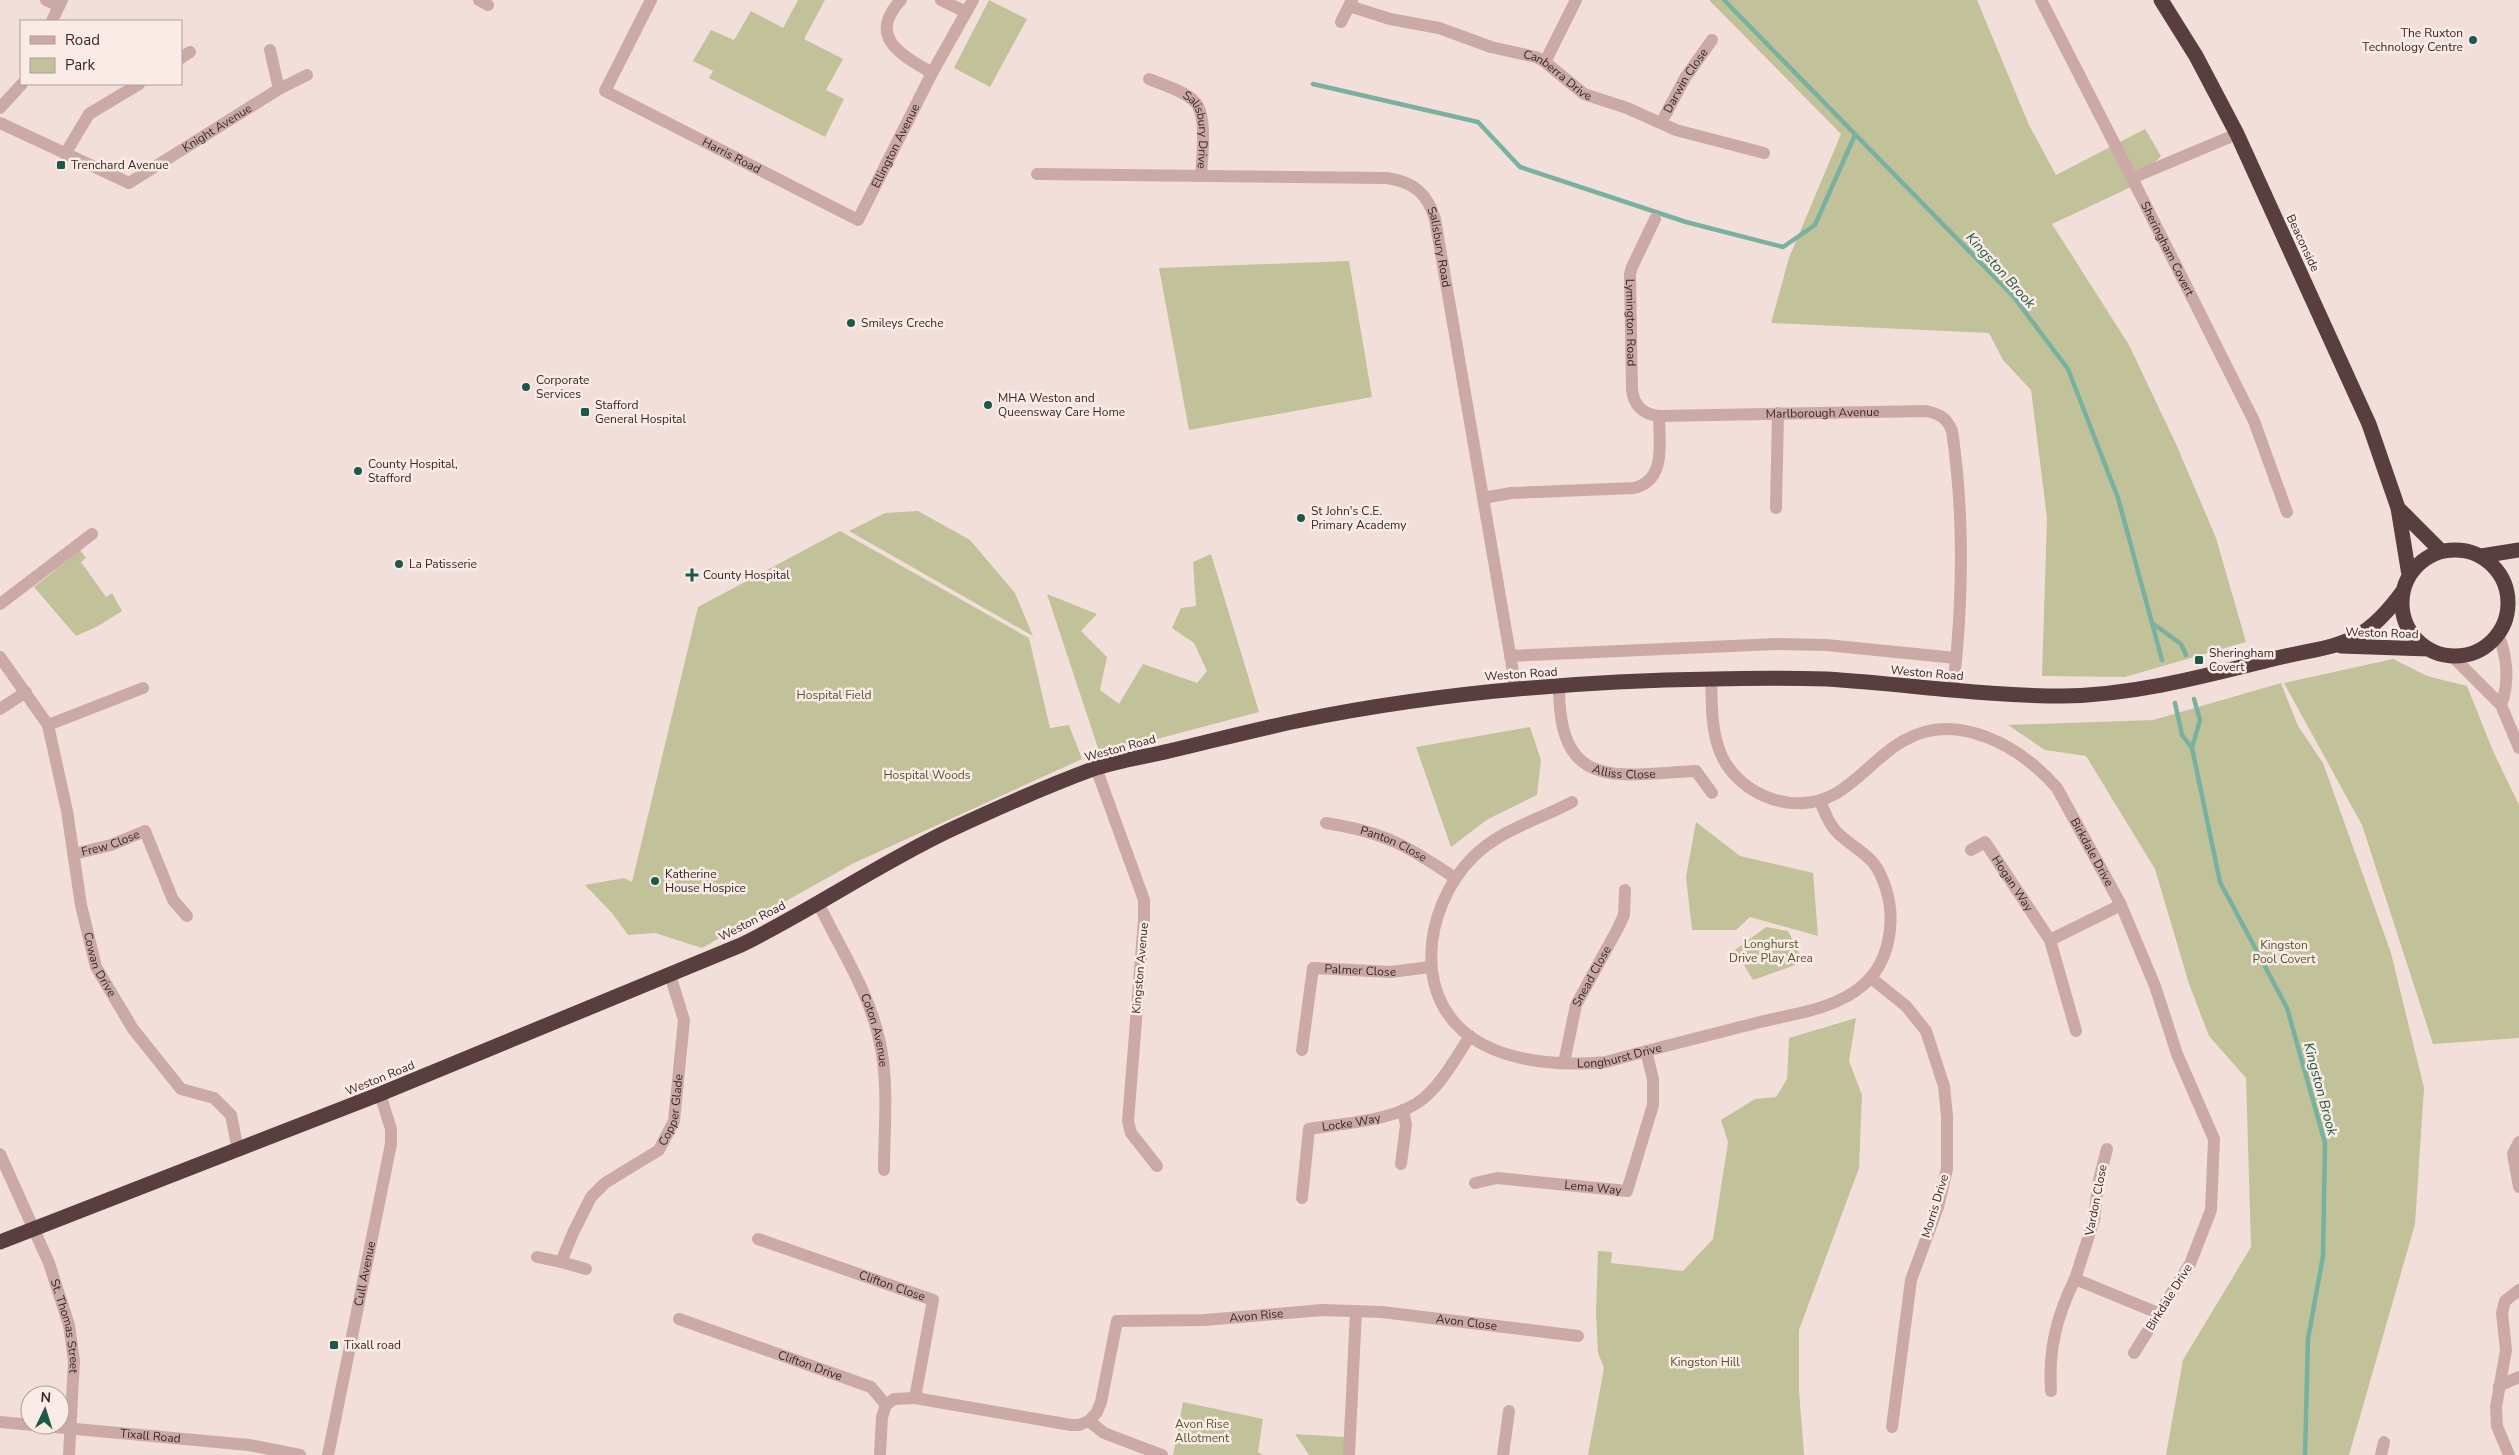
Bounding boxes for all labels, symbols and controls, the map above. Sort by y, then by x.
legend [20,20,182,85]
place label: The Ruxton Technology Centre [2362,25,2463,55]
text: Road [65,30,100,50]
marker: The Ruxton Technology Centre [2467,34,2479,46]
street label: Darwin Close [1660,45,1712,116]
street label: Canberra Drive [1522,46,1594,104]
text: Park [65,55,95,75]
street label: Salisbury Drive [1180,87,1211,169]
street label: Knight Avenue [179,100,255,156]
street label: Ellington Avenue [867,101,923,191]
street label: Harris Road [700,134,764,177]
place label: Trenchard Avenue [71,157,169,173]
marker: Trenchard Avenue [55,159,67,171]
street label: Sheringham Covert [2137,199,2198,299]
street label: Salisbury Road [1423,204,1455,288]
street label: Beaconside [2283,212,2323,274]
water label: Kingston Brook [1961,228,2040,313]
street label: Lymington Road [1622,278,1640,367]
place label: Smileys Creche [861,315,944,331]
marker: Smileys Creche [845,317,857,329]
place label: Corporate Services [536,372,589,402]
marker: Corporate Services [520,381,532,393]
place label: MHA Weston and Queensway Care Home [998,390,1125,420]
place label: Stafford General Hospital [595,397,686,427]
marker: MHA Weston and Queensway Care Home [982,399,994,411]
street label: Marlborough Avenue [1766,404,1880,422]
marker: Stafford General Hospital [579,406,591,418]
place label: County Hospital, Stafford [368,456,458,486]
marker: County Hospital, Stafford [352,465,364,477]
place label: St John's C.E. Primary Academy [1311,503,1407,533]
marker: St John's C.E. Primary Academy [1295,512,1307,524]
place label: La Patisserie [409,556,477,572]
marker: La Patisserie [393,558,405,570]
place label: County Hospital [703,567,790,583]
marker: County Hospital [685,568,699,582]
street label: Weston Road [2345,624,2419,642]
place label: Sheringham Covert [2209,645,2274,675]
marker: Sheringham Covert [2193,654,2205,666]
street label: Weston Road [1890,662,1964,684]
street label: Weston Road [1484,663,1558,685]
park label: Hospital Field [797,687,871,703]
street label: Weston Road [1083,731,1157,765]
street label: Alliss Close [1590,761,1656,782]
park label: Hospital Woods [883,767,971,783]
street label: Birkdale Drive [2067,815,2117,889]
street label: Panton Close [1358,822,1430,866]
street label: Frew Close [80,826,142,860]
street label: Hogan Way [1988,852,2037,915]
place label: Katherine House Hospice [665,866,746,896]
marker: Katherine House Hospice [649,875,661,887]
street label: Weston Road [716,897,788,945]
street label: Kingston Avenue [1128,922,1152,1014]
street label: Cowan Drive [80,930,120,1000]
park label: Longhurst Drive Play Area [1729,936,1813,966]
park label: Kingston Pool Covert [2253,937,2316,967]
street label: Snead Close [1569,943,1615,1010]
street label: Palmer Close [1324,961,1397,980]
street label: Coton Avenue [857,991,892,1068]
street label: Longhurst Drive [1577,1039,1663,1072]
water label: Kingston Brook [2299,1040,2342,1139]
street label: Weston Road [343,1057,417,1099]
street label: Copper Glade [655,1073,687,1149]
street label: Locke Way [1321,1110,1383,1135]
street label: Vardon Close [2081,1163,2111,1238]
street label: Morris Drive [1918,1172,1952,1240]
street label: Lema Way [1563,1177,1623,1199]
street label: Cull Avenue [350,1240,379,1308]
street label: Birkdale Drive [2142,1261,2196,1333]
street label: Clifton Close [857,1267,927,1305]
street label: St. Thomas Street [47,1277,82,1375]
street label: Avon Rise [1229,1305,1284,1326]
street label: Avon Close [1435,1311,1498,1334]
place label: Tixall road [344,1337,401,1353]
marker: Tixall road [328,1339,340,1351]
street label: Clifton Drive [776,1347,844,1384]
park label: Kingston Hill [1670,1354,1740,1370]
north arrow [20,1385,70,1435]
text: N [40,1388,52,1407]
park label: Avon Rise Allotment [1175,1416,1230,1446]
street label: Tixall Road [119,1425,181,1447]

